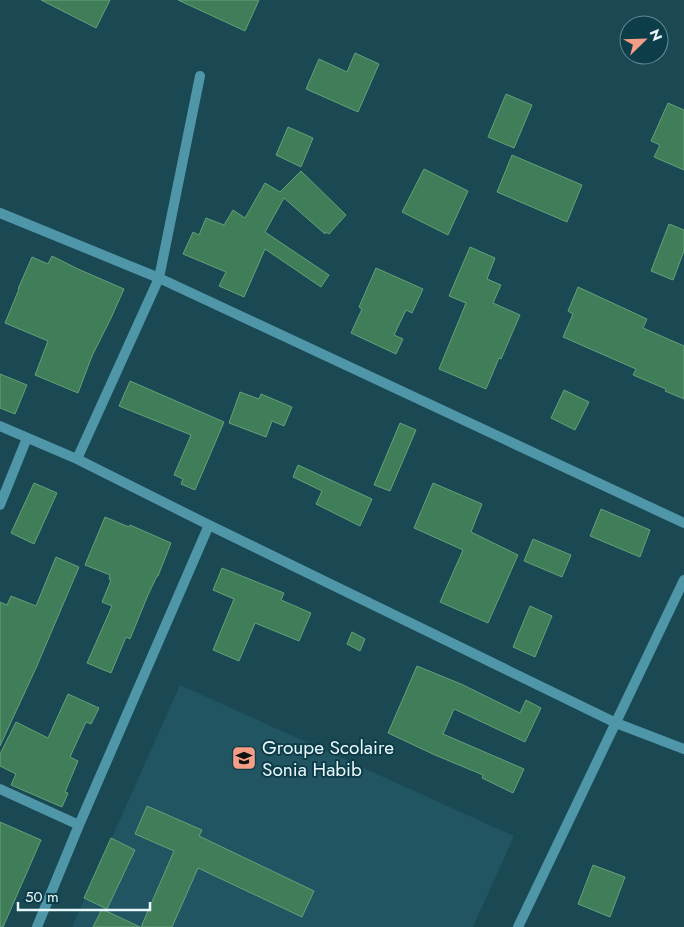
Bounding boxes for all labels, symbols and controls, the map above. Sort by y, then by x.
north arrow [619,15,669,65]
text: N [645,26,667,44]
place label: Groupe Scolaire Sonia Habib [262,734,394,783]
school or university icon: Groupe Scolaire Sonia Habib [231,745,257,771]
scale bar [18,880,150,912]
text: 50 m [25,886,59,908]

